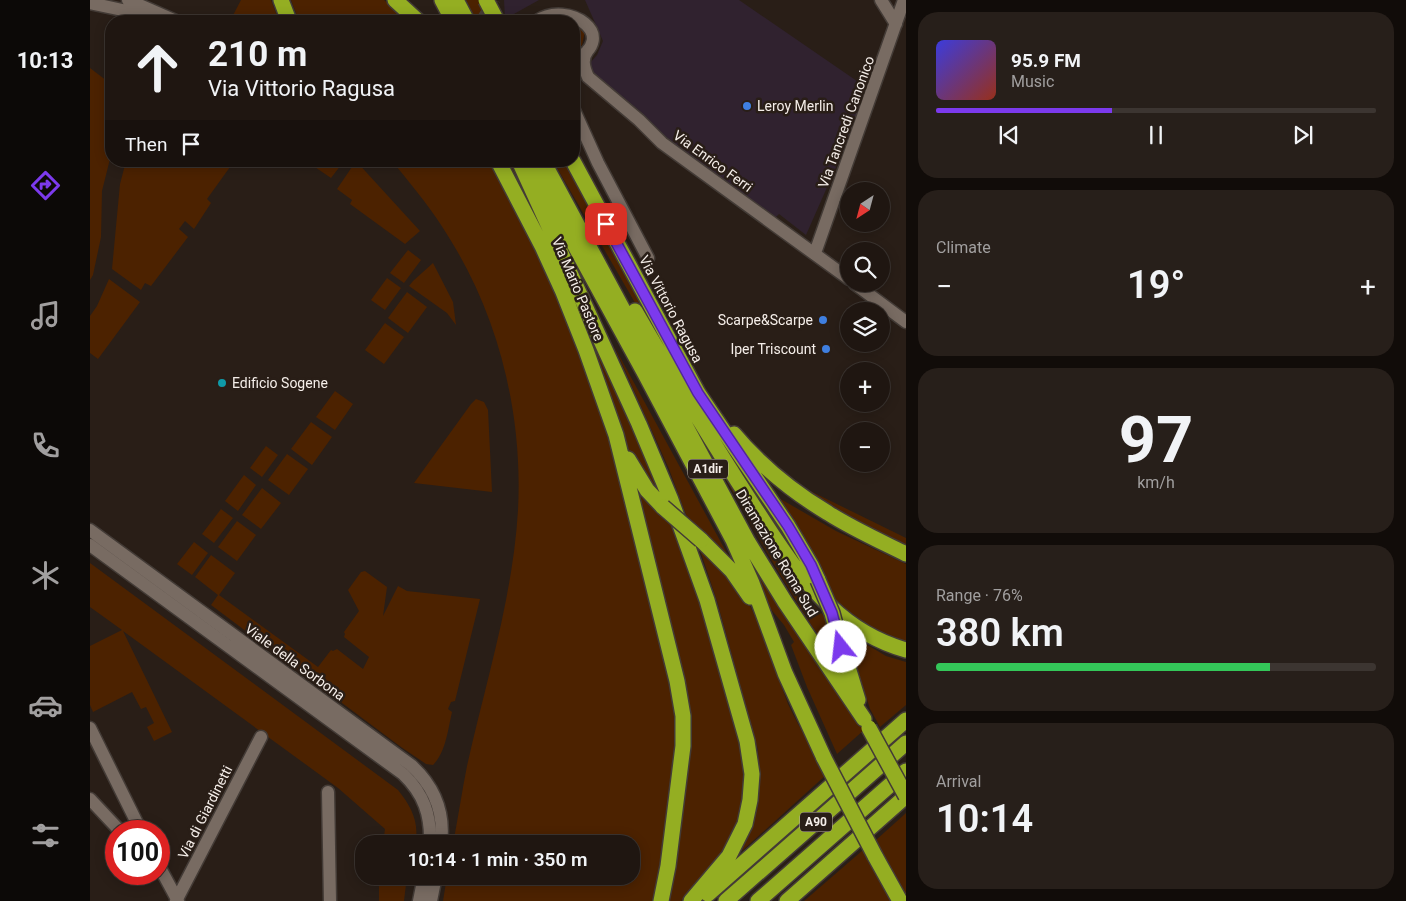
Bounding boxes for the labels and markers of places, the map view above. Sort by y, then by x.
place label: Leroy Merlin [757,98,833,114]
marker: Leroy Merlin [741,100,753,112]
pin [585,203,627,245]
place label: Scarpe&Scarpe [718,312,813,328]
marker: Scarpe&Scarpe [817,314,829,326]
place label: Iper Triscount [730,341,816,357]
marker: Iper Triscount [820,343,832,355]
place label: Edificio Sogene [232,375,328,391]
marker: Edificio Sogene [216,377,228,389]

